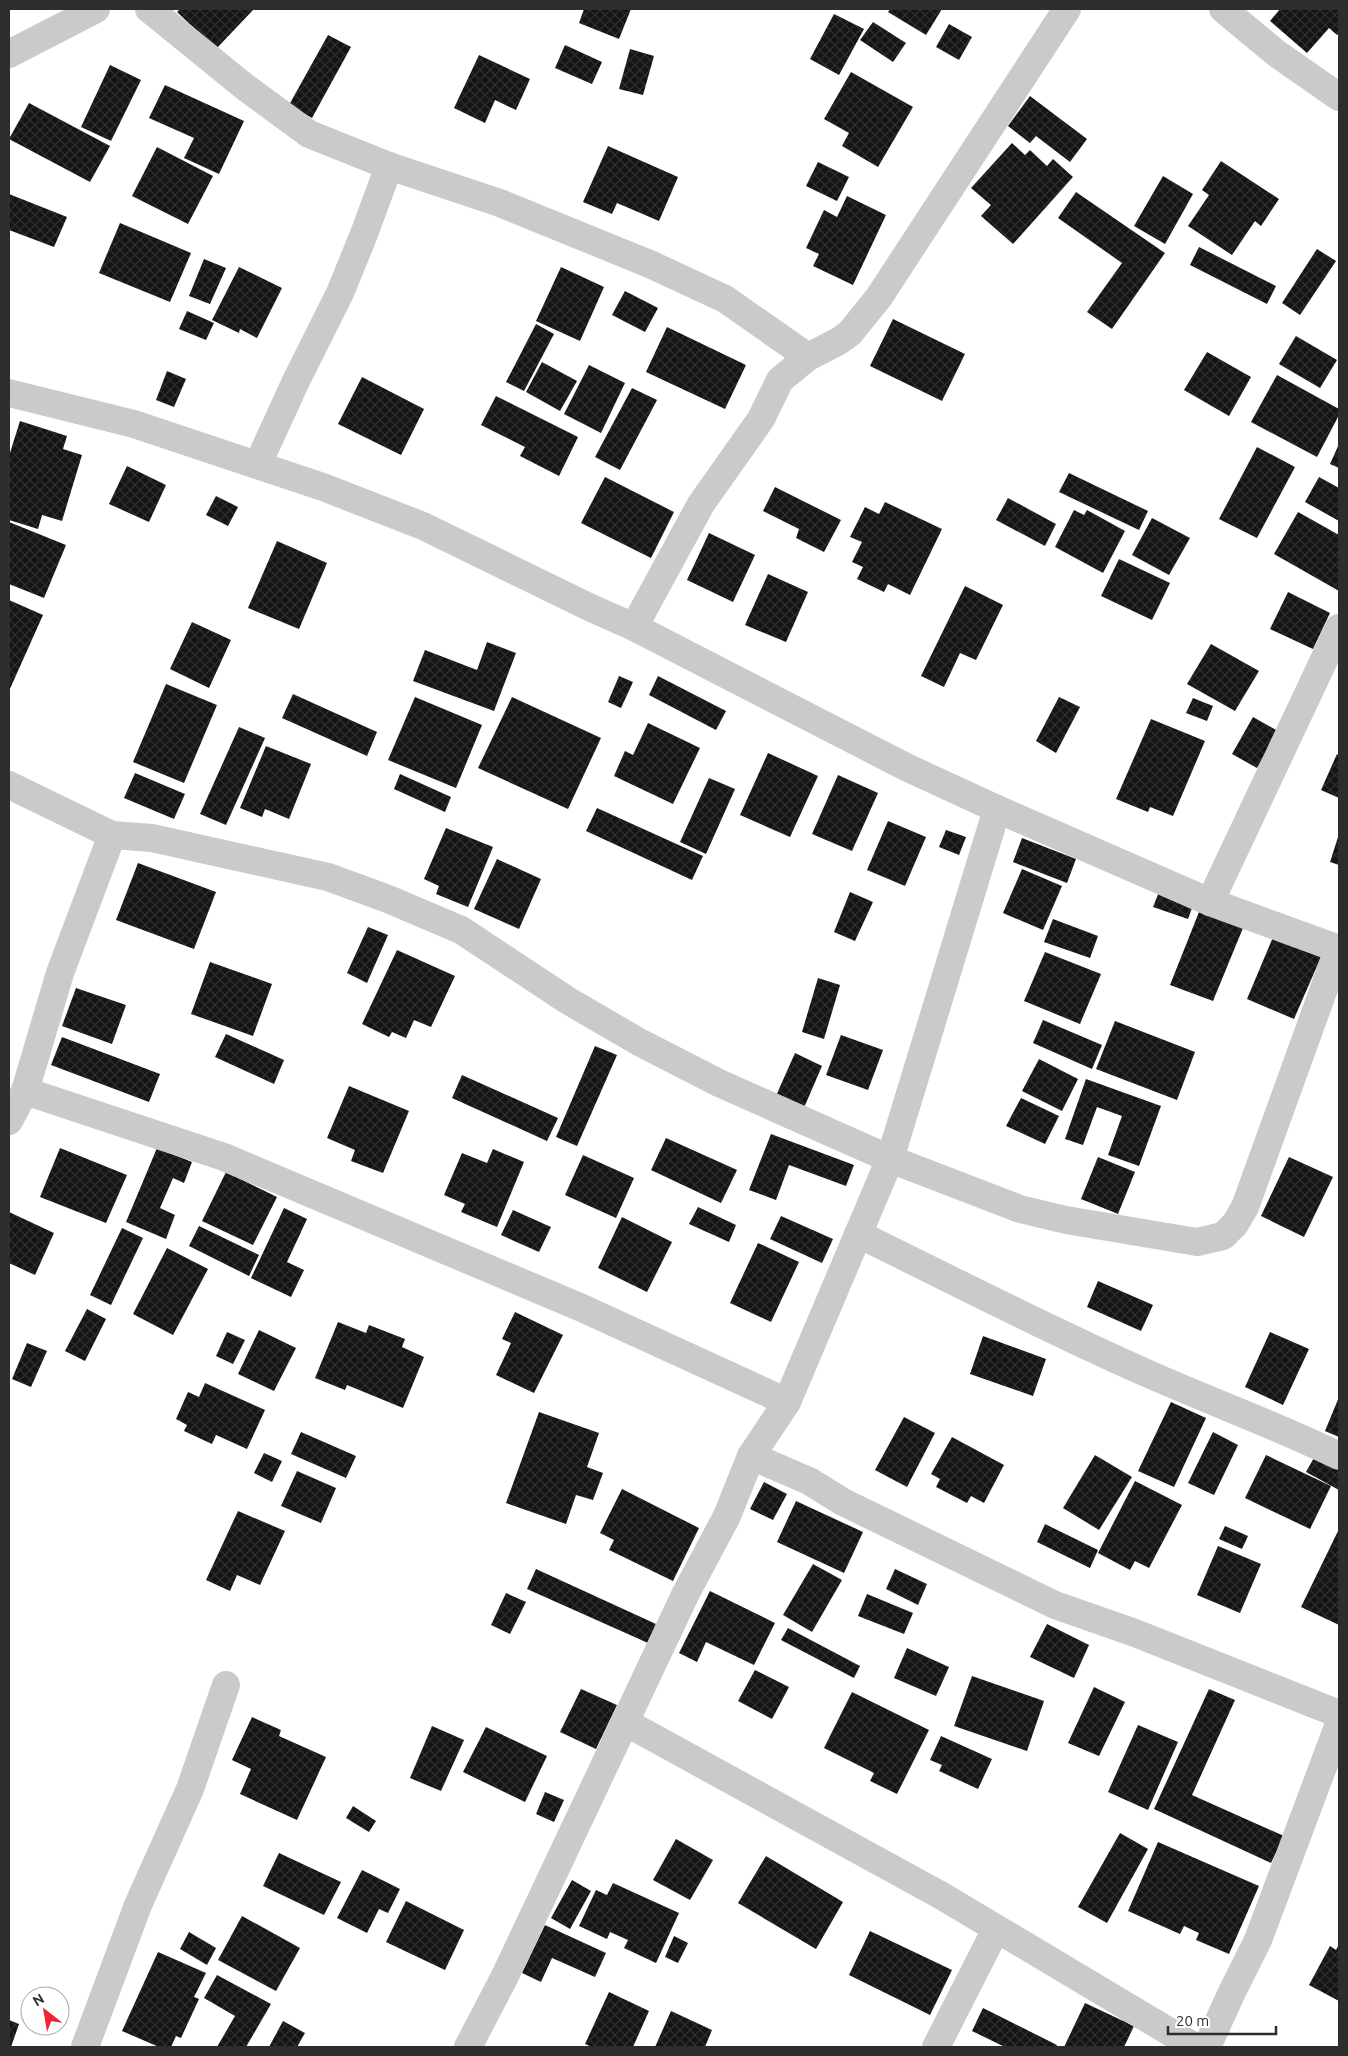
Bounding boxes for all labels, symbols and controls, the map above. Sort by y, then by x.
north arrow [20,1986,70,2036]
text: N [30,1990,47,2009]
scale bar [1168,2004,1276,2036]
text: 20 m [1176,2012,1209,2029]

